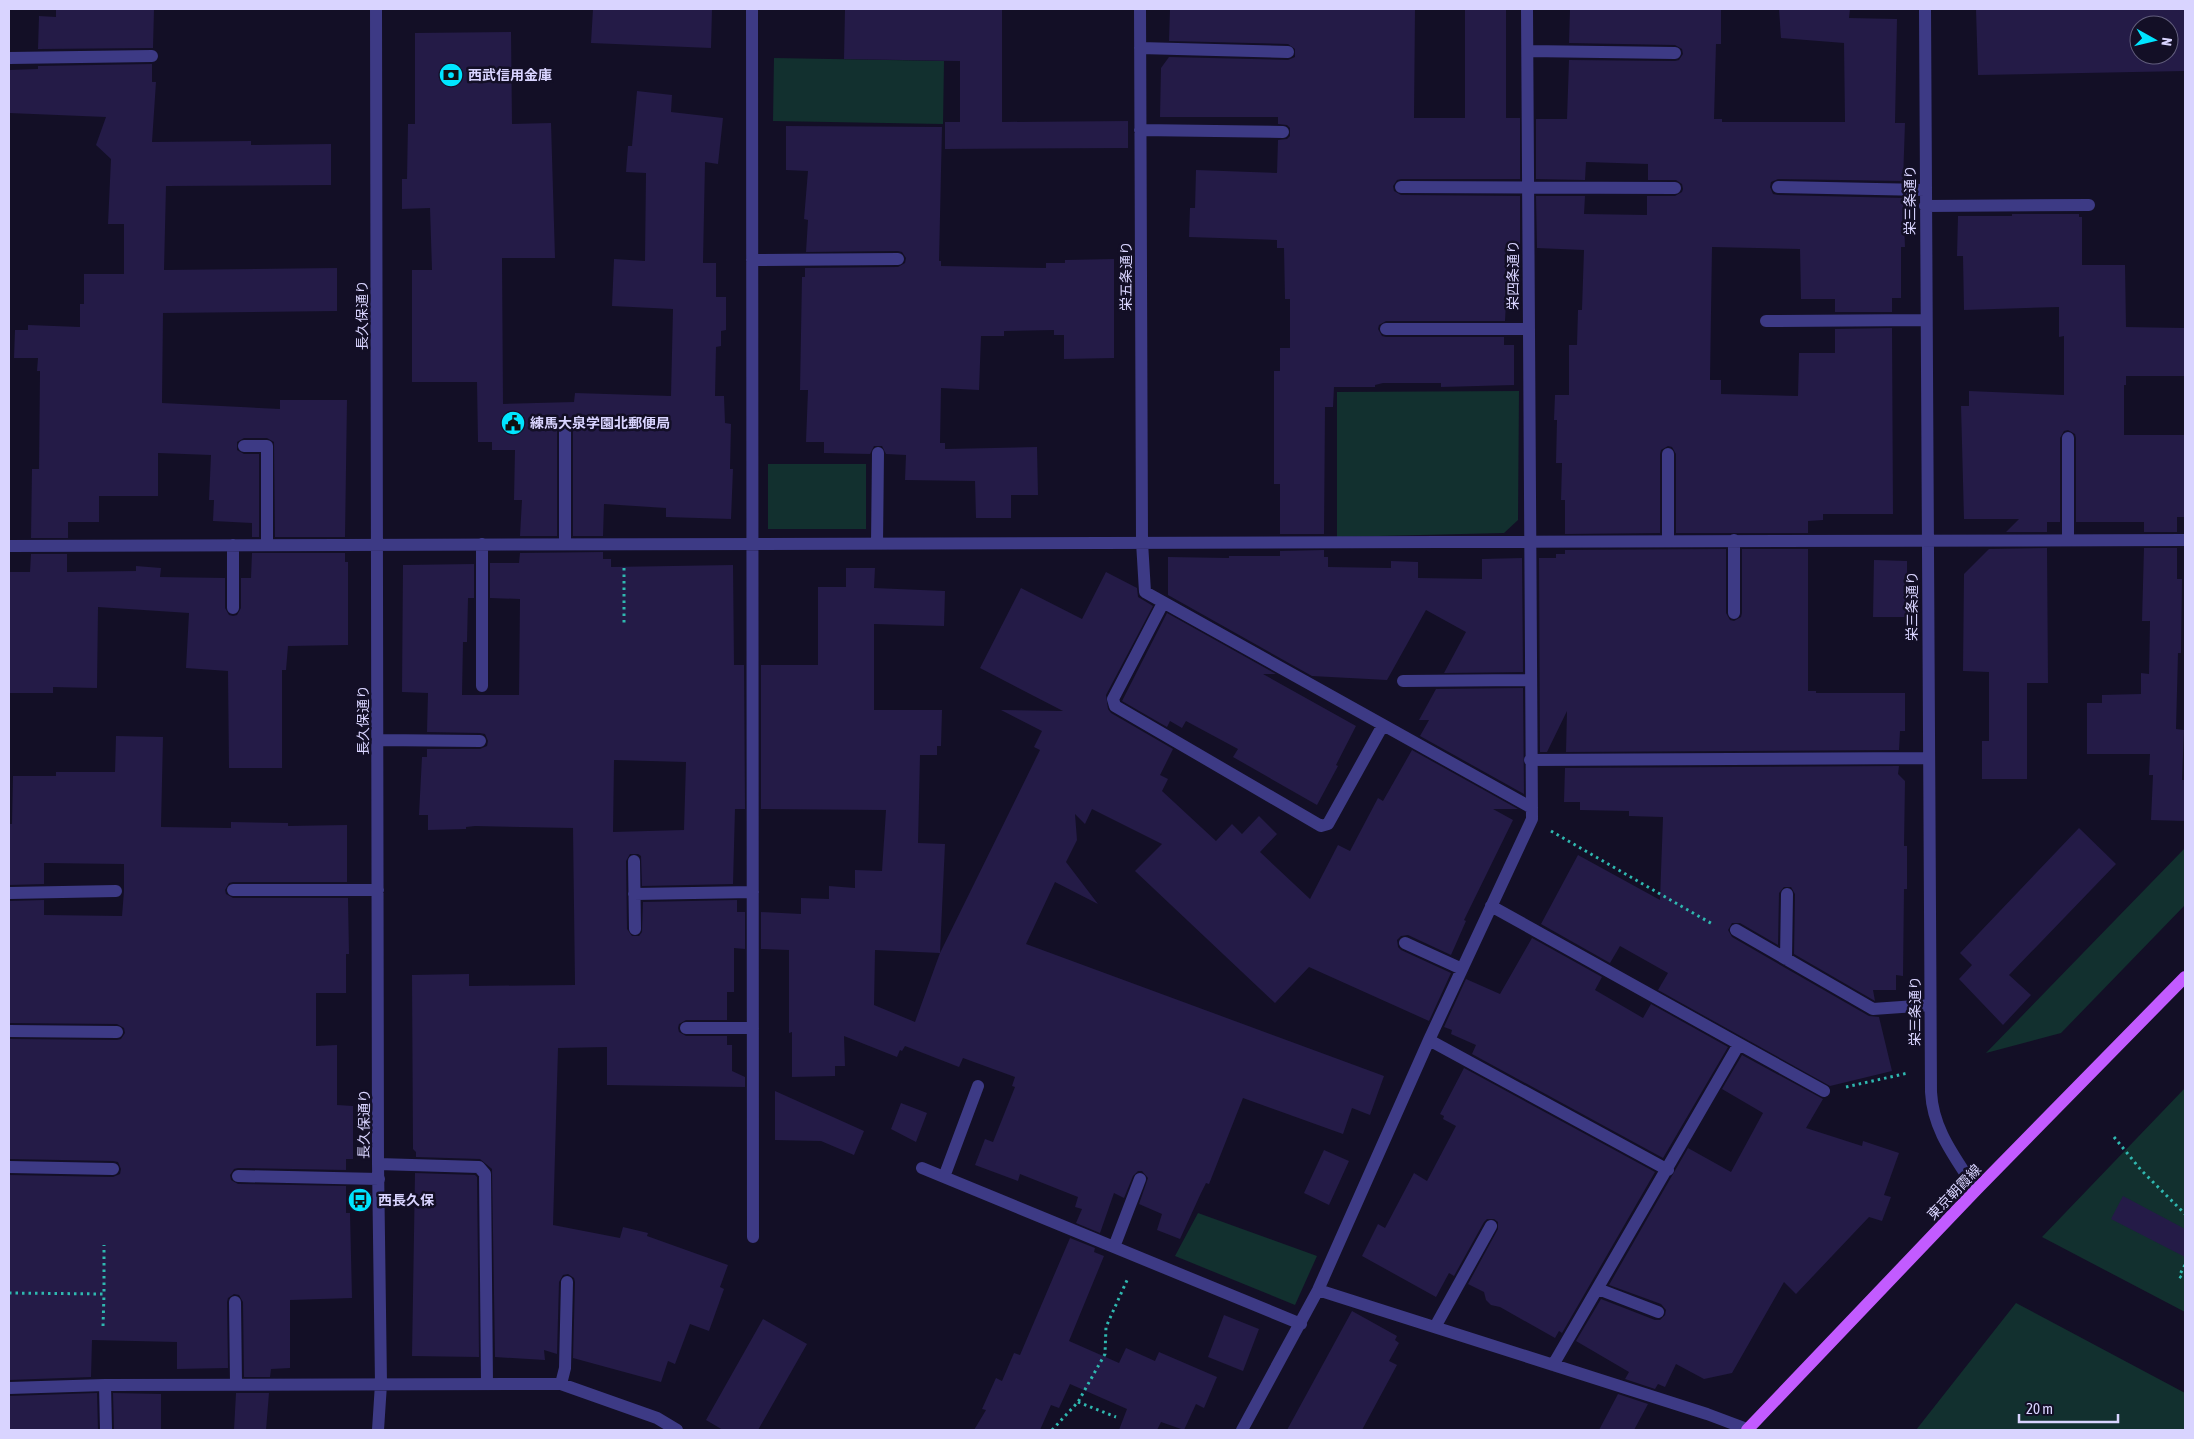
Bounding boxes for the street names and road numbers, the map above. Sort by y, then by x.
street label: 栄三条通り [1902,165,1918,235]
street label: 栄四条通り [1505,240,1521,310]
street label: 栄五条通り [1118,241,1134,311]
street label: 長久保通り [354,280,370,350]
street label: 栄三条通り [1904,571,1920,641]
street label: 長久保通り [355,685,371,755]
street label: 栄三条通り [1907,976,1923,1046]
street label: 長久保通り [355,1089,373,1159]
street label: 東京朝霞線 [1924,1161,1984,1223]

